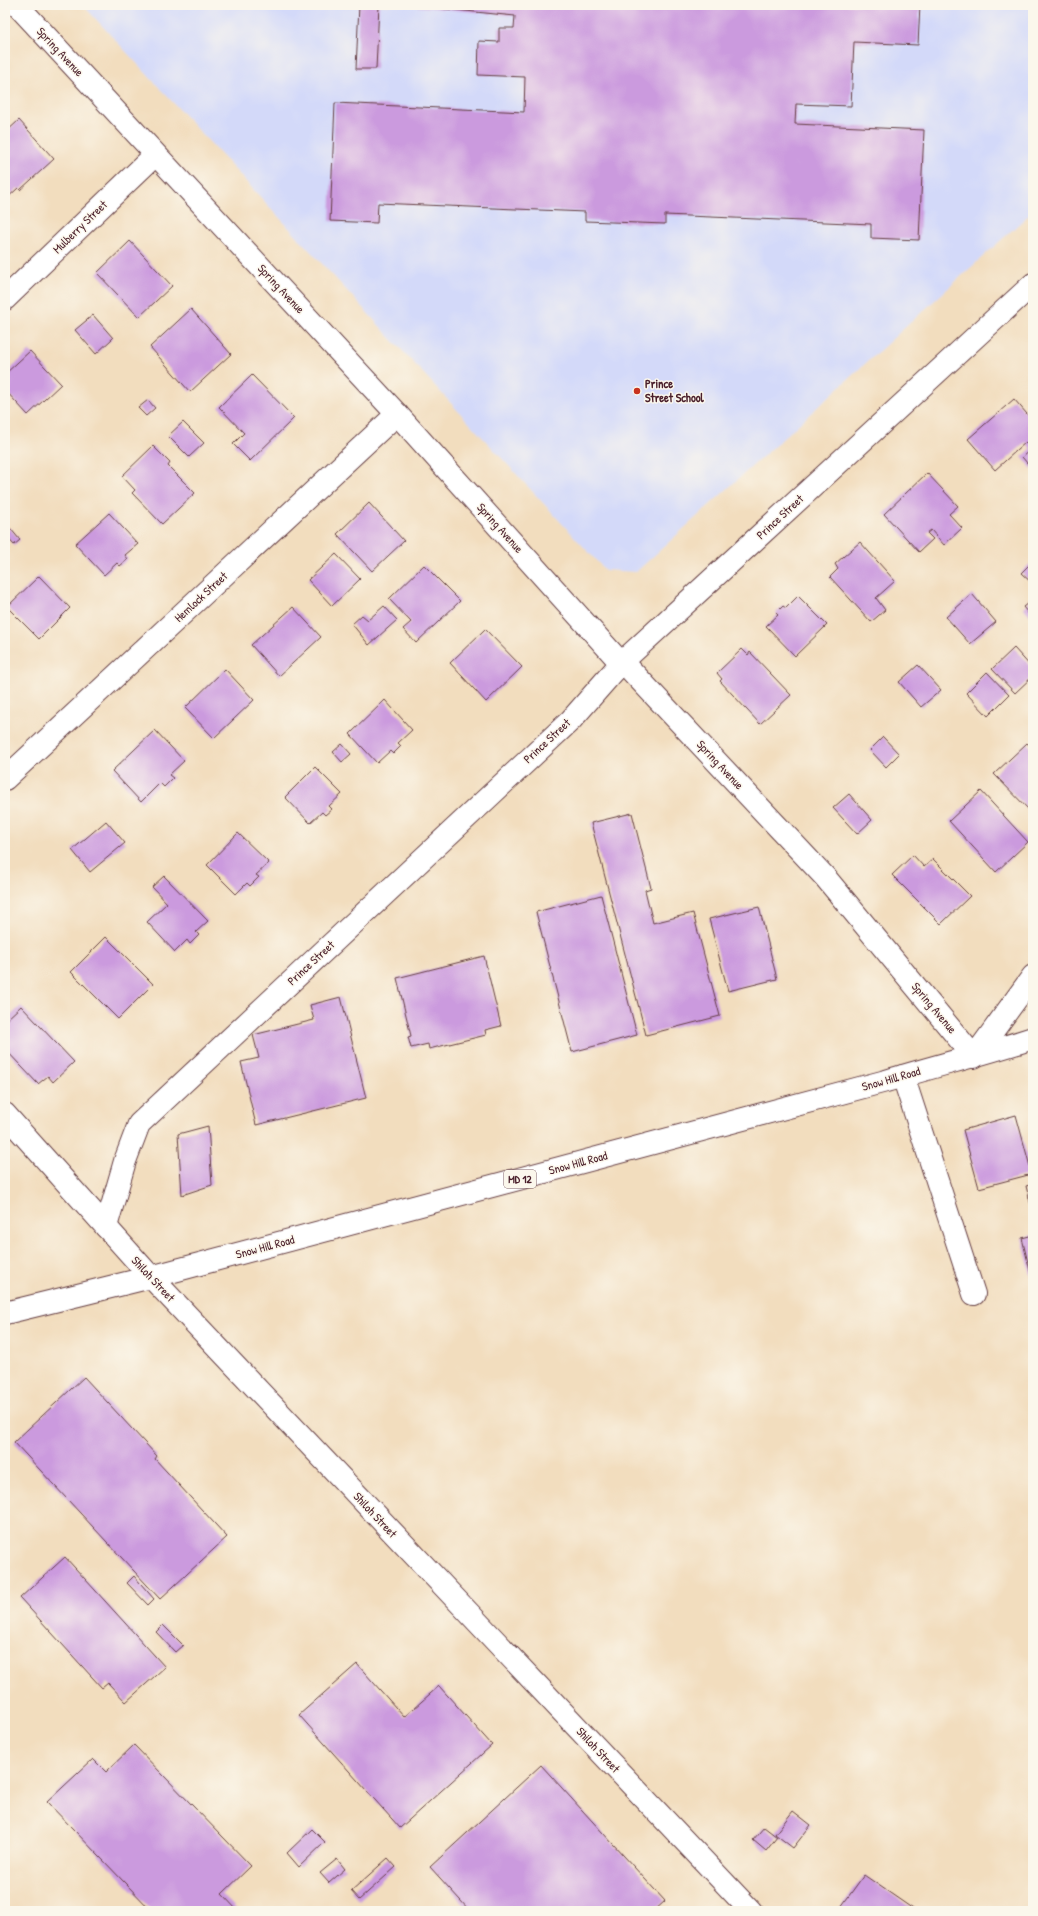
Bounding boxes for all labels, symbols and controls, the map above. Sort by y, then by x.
street label: Spring Avenue [33,23,88,80]
street label: Mulberry Street [49,196,111,257]
street label: Spring Avenue [254,260,309,317]
place label: Prince Street School [645,375,705,406]
marker: Prince Street School [632,386,642,396]
street label: Prince Street [752,490,808,543]
street label: Spring Avenue [473,499,528,557]
street label: Hemlock Street [170,567,232,626]
street label: Prince Street [519,714,575,767]
street label: Spring Avenue [693,736,748,793]
street label: Prince Street [283,936,339,989]
street label: Spring Avenue [908,978,961,1037]
street label: Snow Hill Road [860,1062,922,1095]
street label: Snow Hill Road [547,1146,609,1178]
road number: MD 12 [504,1170,536,1188]
street label: Snow Hill Road [234,1230,296,1262]
street label: Shiloh Street [128,1252,180,1306]
street label: Shiloh Street [350,1488,402,1542]
street label: Shiloh Street [573,1723,625,1777]

